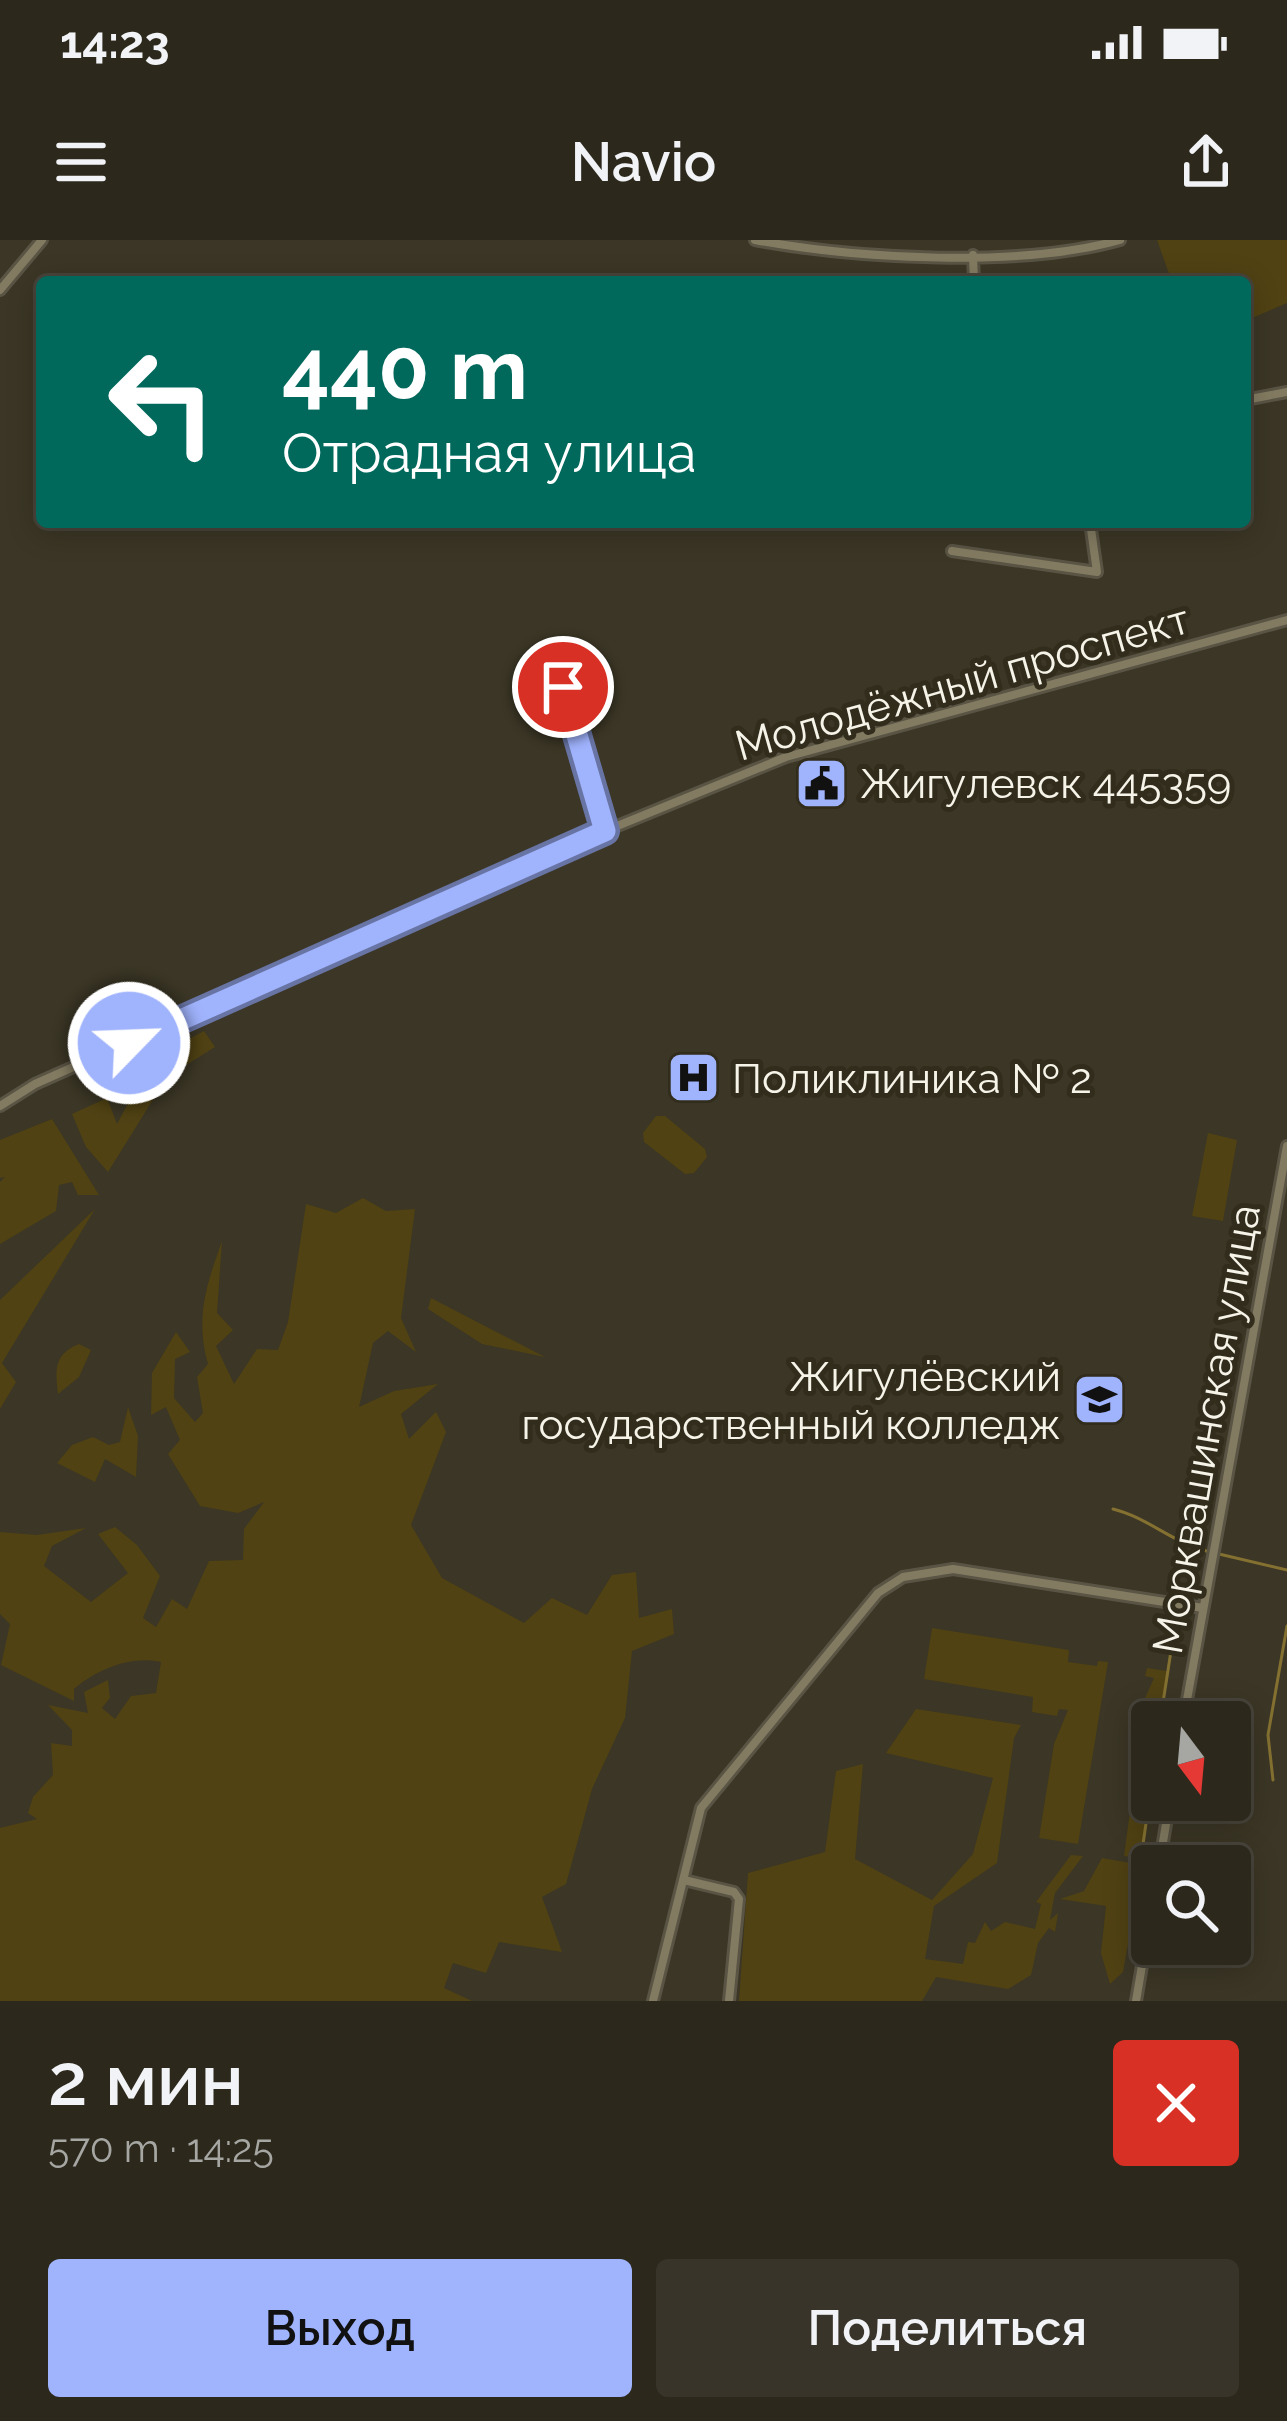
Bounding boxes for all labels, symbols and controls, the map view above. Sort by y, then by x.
text: 14:23 [60,16,170,69]
icon: menu [48,129,114,195]
icon: share [1173,129,1239,195]
text: Navio [571,130,716,194]
text: 440 m [282,320,528,419]
icon: left [84,324,240,480]
text: Отрадная улица [282,421,696,485]
street label: Молодёжный проспект [730,594,1194,771]
pin [512,636,614,738]
icon: arrive [530,654,596,720]
public building icon: Жигулевск 445359 [793,755,849,811]
place label: Жигулевск 445359 [860,759,1231,808]
position arrow [66,980,192,1106]
hospital icon: Поликлиника № 2 [665,1050,721,1106]
place label: Поликлиника № 2 [732,1054,1092,1103]
street label: Морквашинская улица [1143,1201,1270,1658]
place label: Жигулёвский государственный колледж [521,1352,1061,1449]
school or university icon: Жигулёвский государственный колледж [1072,1372,1128,1428]
north arrow [1131,1701,1251,1821]
map controls [1131,1701,1251,1965]
button: search [1131,1845,1251,1965]
text: 2 мин [48,2037,244,2122]
button: close [1113,2040,1239,2166]
text: 570 m · 14:25 [48,2125,274,2171]
button: Выход [48,2259,632,2397]
button: Поделиться [656,2259,1239,2397]

